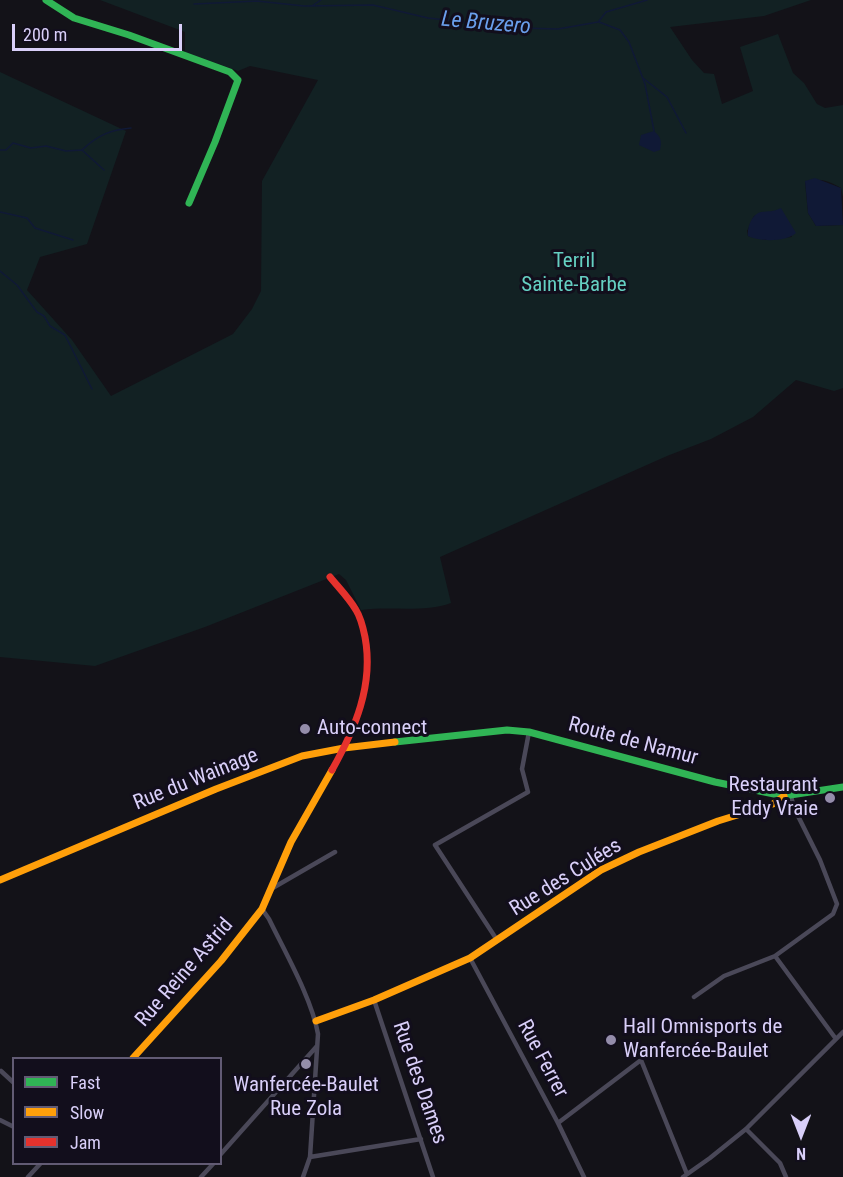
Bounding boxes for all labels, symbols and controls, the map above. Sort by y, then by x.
water label: Le Bruzero [440,7,532,41]
scale bar [15,12,184,50]
text: 200 m [23,24,67,45]
park label: Terril Sainte-Barbe [521,249,627,299]
street label: Route de Namur [565,713,701,771]
place label: Auto-connect [317,716,427,742]
marker: Auto-connect [298,722,312,736]
street label: Rue du Wainage [130,744,262,816]
place label: Restaurant Eddy Vraie [729,773,818,823]
marker: Restaurant Eddy Vraie [823,791,837,805]
street label: Rue des Culées [506,834,626,922]
street label: Rue Reine Astrid [131,913,239,1033]
place label: Hall Omnisports de Wanfercée-Baulet [623,1015,782,1065]
street label: Rue Ferrer [511,1016,573,1102]
street label: Rue des Dames [386,1018,452,1148]
marker: Hall Omnisports de Wanfercée-Baulet [604,1033,618,1047]
legend [12,1057,222,1165]
marker: Wanfercée-Baulet Rue Zola [299,1057,313,1071]
text: Fast [70,1072,101,1093]
place label: Wanfercée-Baulet Rue Zola [233,1073,379,1123]
text: Slow [70,1102,104,1123]
north arrow [771,1105,831,1165]
text: Jam [70,1132,101,1153]
text: N [796,1144,806,1163]

